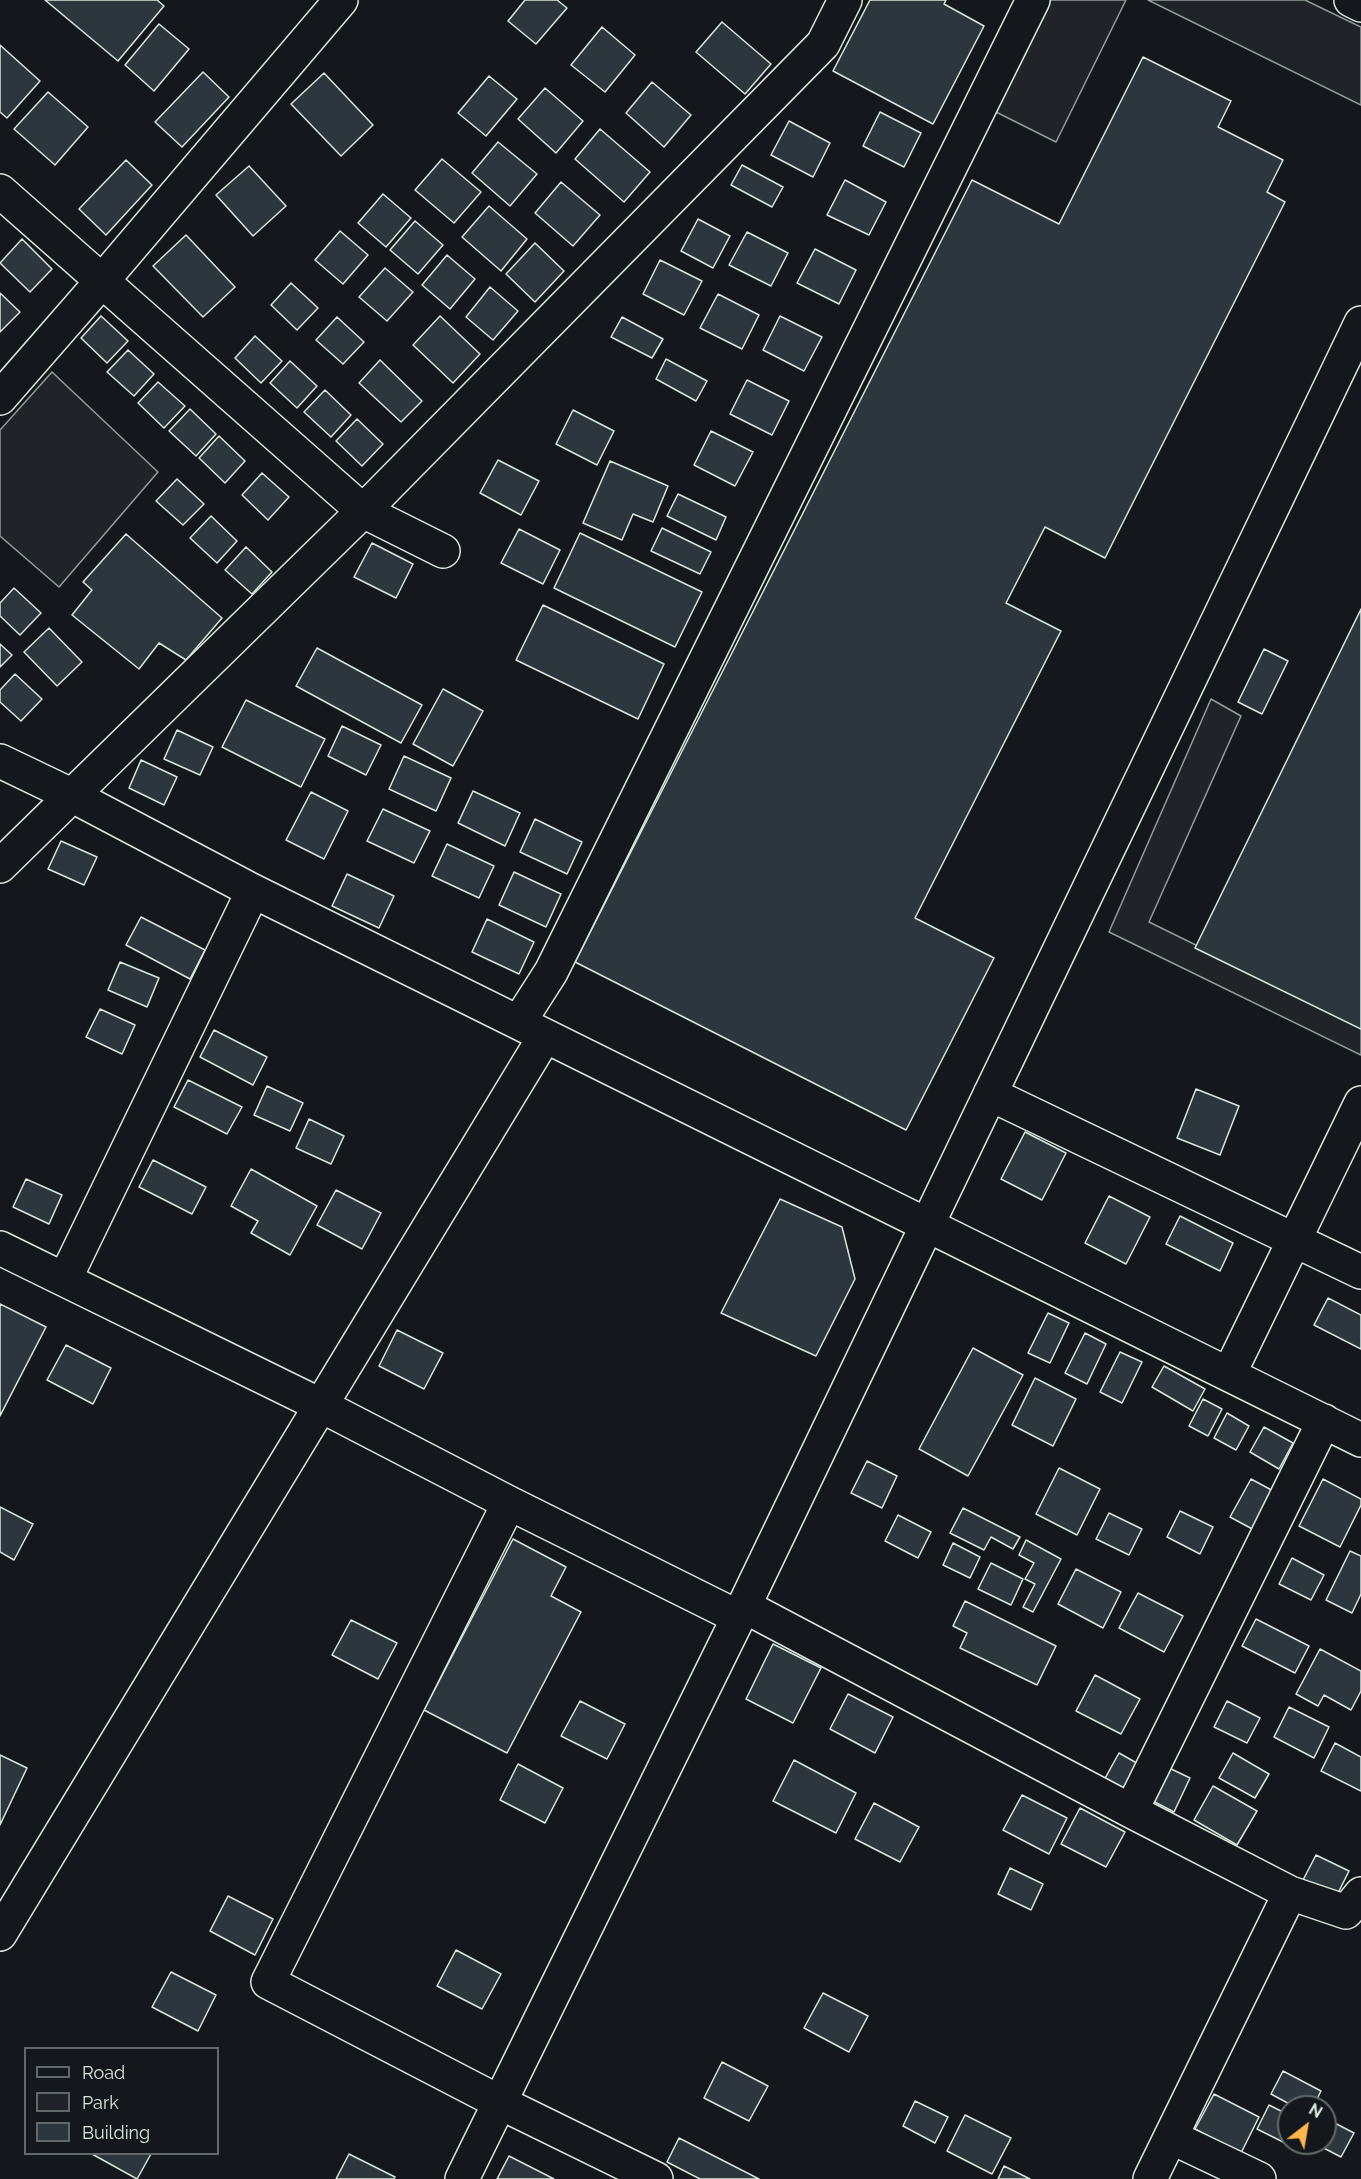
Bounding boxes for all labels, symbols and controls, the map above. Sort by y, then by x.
legend [24,2047,219,2155]
text: Road [82,2062,125,2083]
text: Park [82,2092,119,2113]
north arrow [1277,2095,1337,2155]
text: N [1305,2100,1326,2122]
text: Building [82,2122,150,2143]

